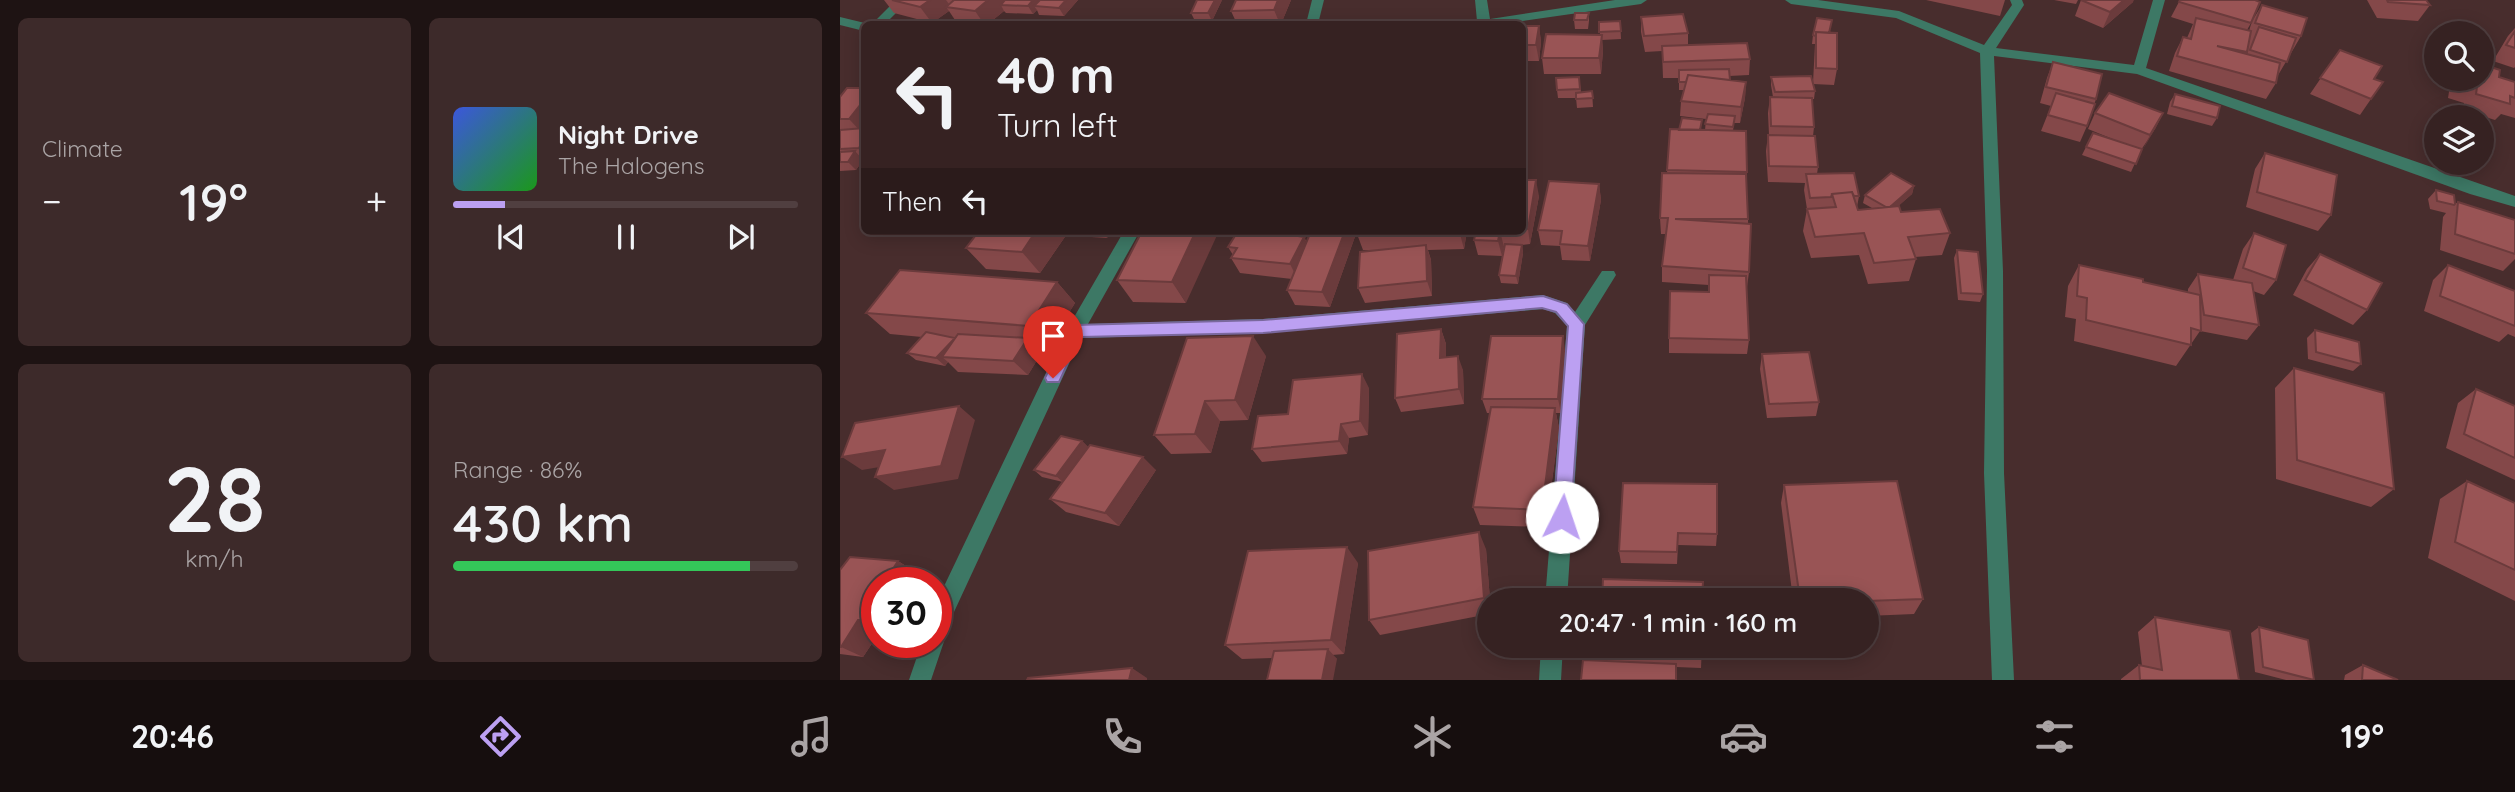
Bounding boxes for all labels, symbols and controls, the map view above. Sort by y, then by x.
map controls [2424,21,2494,175]
button: search [2424,21,2494,91]
text: 40 m [997,44,1115,105]
icon: left [882,49,973,140]
text: Turn left [997,105,1118,145]
button: layers [2424,105,2494,175]
text: Night Drive [558,118,699,151]
text: Climate [42,134,123,163]
text: The Halogens [558,151,705,180]
text: 19° [179,169,248,234]
text: − [42,177,62,225]
text: + [366,177,387,225]
icon: left [956,182,994,220]
text: Then [882,185,942,218]
icon: previous [492,218,530,256]
icon: pause [607,218,645,256]
icon: next [722,218,760,256]
pin [1023,306,1083,378]
icon: arrive [1034,317,1072,355]
text: 28 [164,441,265,555]
text: Range · 86% [453,455,582,484]
position arrow [1525,480,1599,554]
text: 430 km [453,490,633,555]
text: km/h [185,544,244,573]
speed limit sign: 30 [861,567,952,658]
text: 20:47 · 1 min · 160 m [1559,606,1797,639]
icon: directions [476,712,525,761]
icon: music [787,712,836,761]
icon: phone [1098,712,1147,761]
icon: climate [1408,712,1457,761]
icon: car [1719,712,1768,761]
icon: filters [2030,712,2079,761]
text: 20:46 [131,716,214,756]
text: 19° [2341,716,2384,756]

